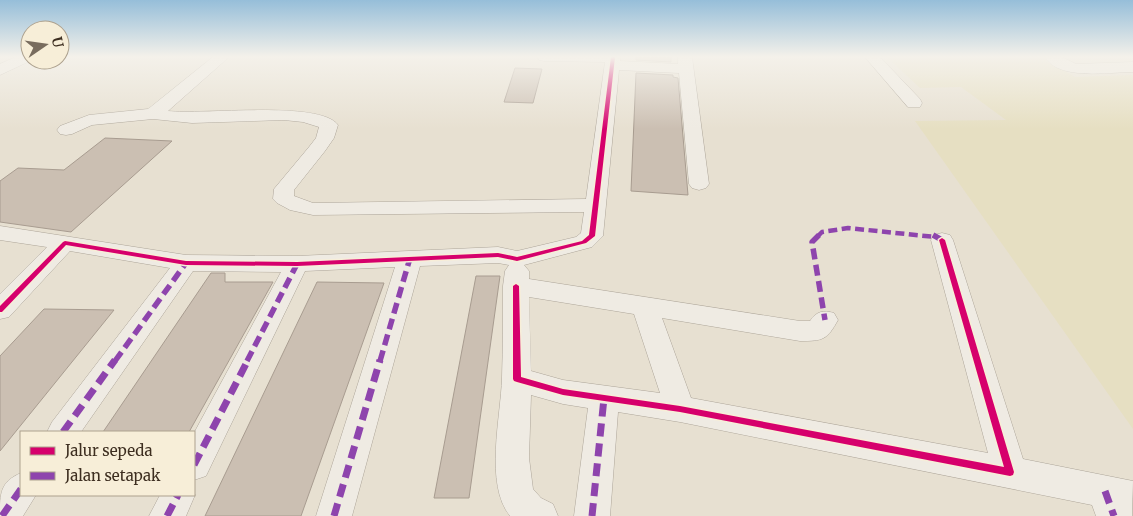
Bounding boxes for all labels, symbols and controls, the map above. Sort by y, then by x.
north arrow [20,20,70,70]
text: U [48,35,68,50]
legend [20,431,195,496]
text: Jalur sepeda [64,441,152,460]
text: Jalan setapak [64,466,161,485]

